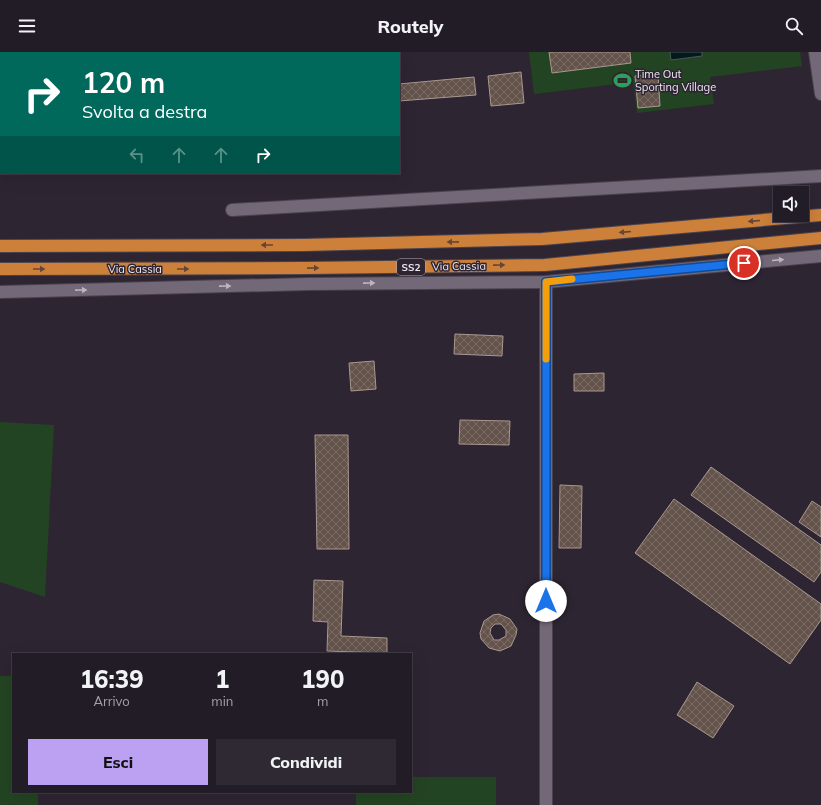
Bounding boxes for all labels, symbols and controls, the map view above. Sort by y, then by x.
icon: menu [16,15,38,37]
text: Routely [377,15,444,38]
icon: search [783,15,805,37]
text: 120 m [82,65,165,100]
place label: Time Out Sporting Village [635,67,716,94]
icon: right [16,68,68,120]
sports icon: Time Out Sporting Village [612,70,632,90]
text: Svolta a destra [82,100,207,123]
icon: left [126,144,148,166]
icon: ahead [168,144,190,166]
icon: ahead [210,144,232,166]
icon: right [252,144,274,166]
map controls [773,186,809,222]
button: sound [773,186,809,222]
one-way arrow [748,217,760,224]
one-way arrow [619,229,631,235]
one-way arrow [447,238,459,245]
one-way arrow [260,242,273,248]
pin [727,246,761,280]
icon: arrive [733,252,755,274]
one-way arrow [772,257,784,263]
road number: SS2 [397,259,425,275]
street label: Via Cassia [432,259,486,273]
street label: Via Cassia [108,262,162,276]
one-way arrow [493,262,506,268]
one-way arrow [307,265,320,271]
one-way arrow [33,266,46,272]
one-way arrow [177,266,190,272]
one-way arrow [363,280,376,286]
one-way arrow [219,283,232,289]
one-way arrow [75,286,87,293]
position arrow [525,580,567,622]
text: 16:39 [80,664,144,694]
text: 1 [215,664,230,694]
text: 190 [301,664,344,694]
text: Arrivo [93,693,130,709]
text: min [211,693,233,709]
text: m [317,693,328,709]
button: Esci [28,739,208,785]
button: Condividi [216,739,396,785]

